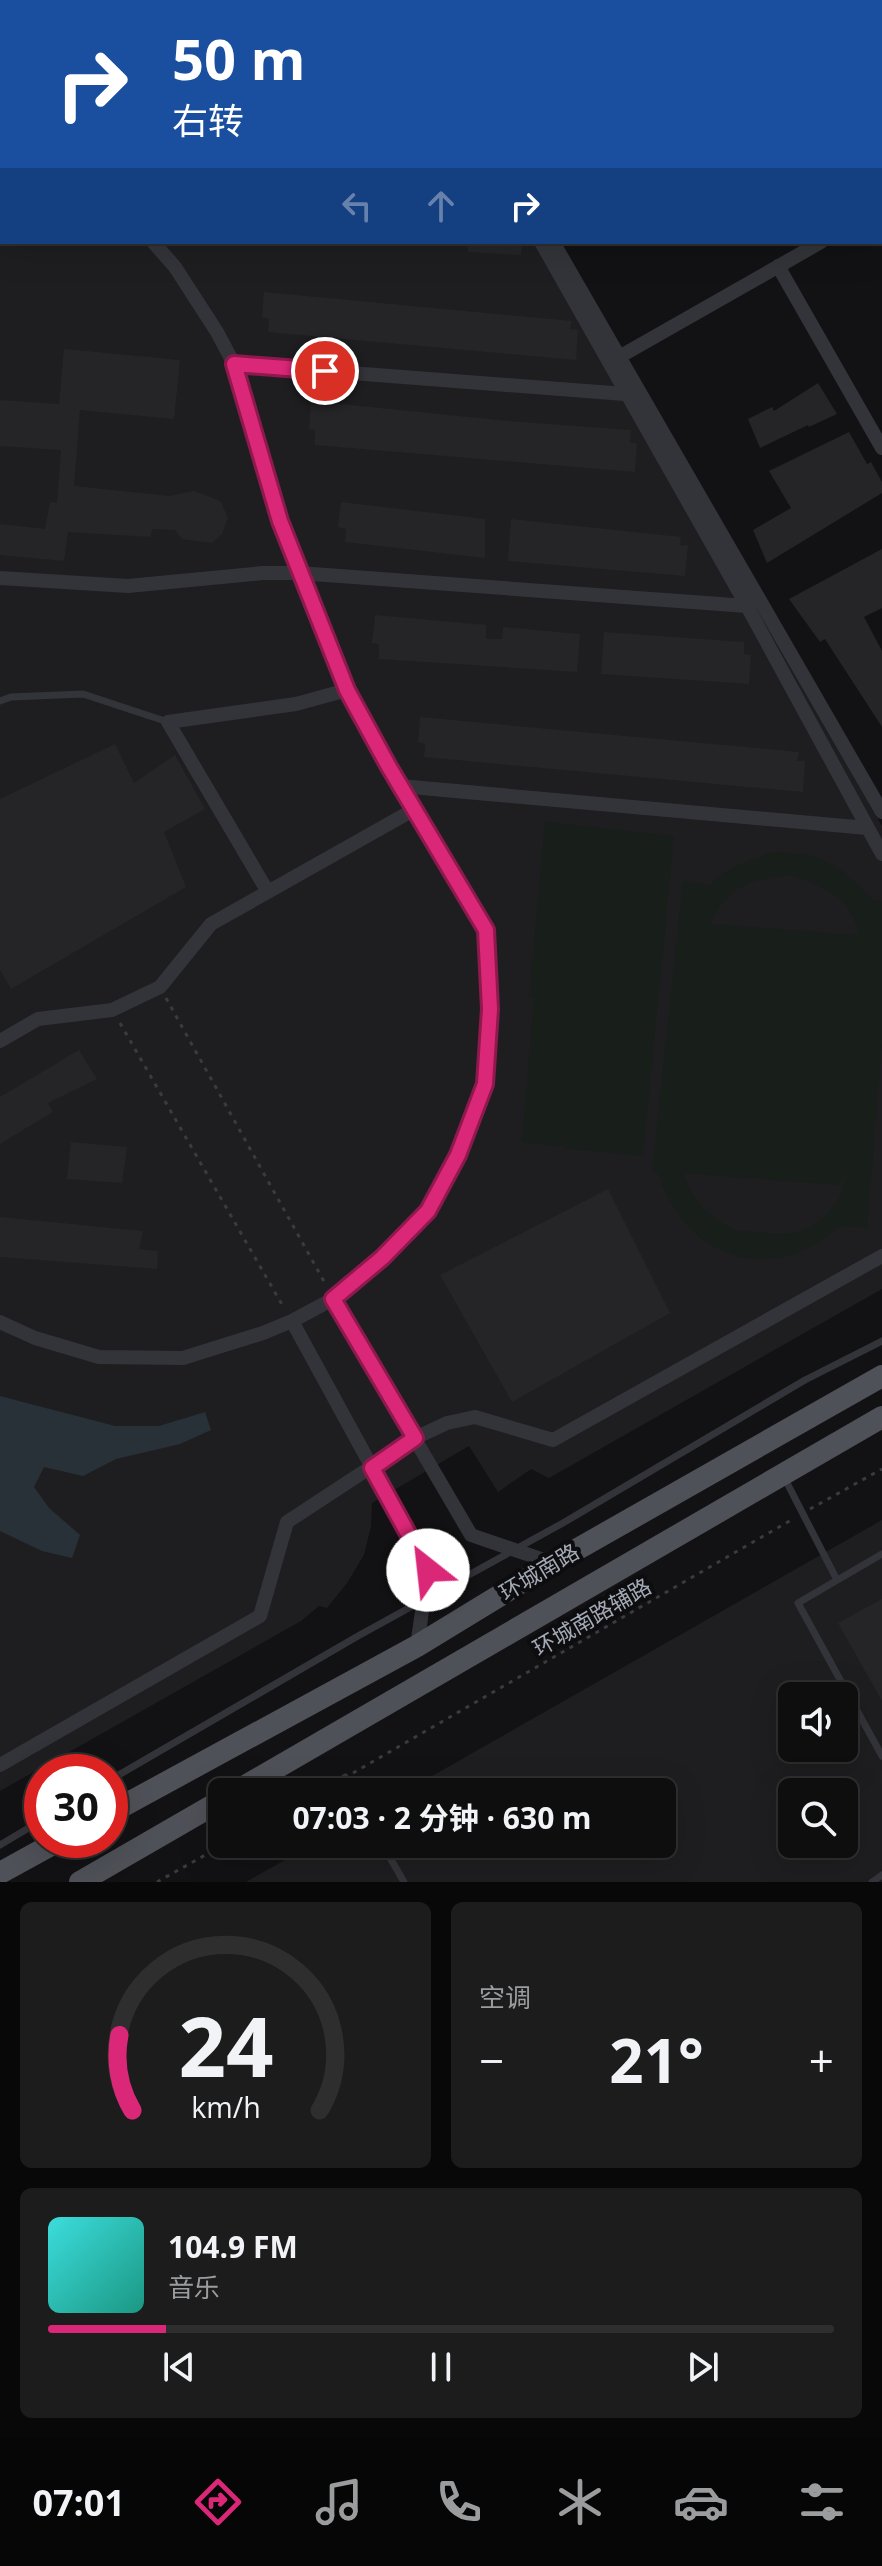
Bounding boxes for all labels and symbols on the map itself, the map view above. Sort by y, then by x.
pin [291,337,359,405]
position arrow [386,1528,470,1612]
street label: 环城南路 [493,1536,584,1607]
street label: 环城南路辅路 [527,1570,656,1662]
speed limit sign: 30 [24,1754,128,1858]

